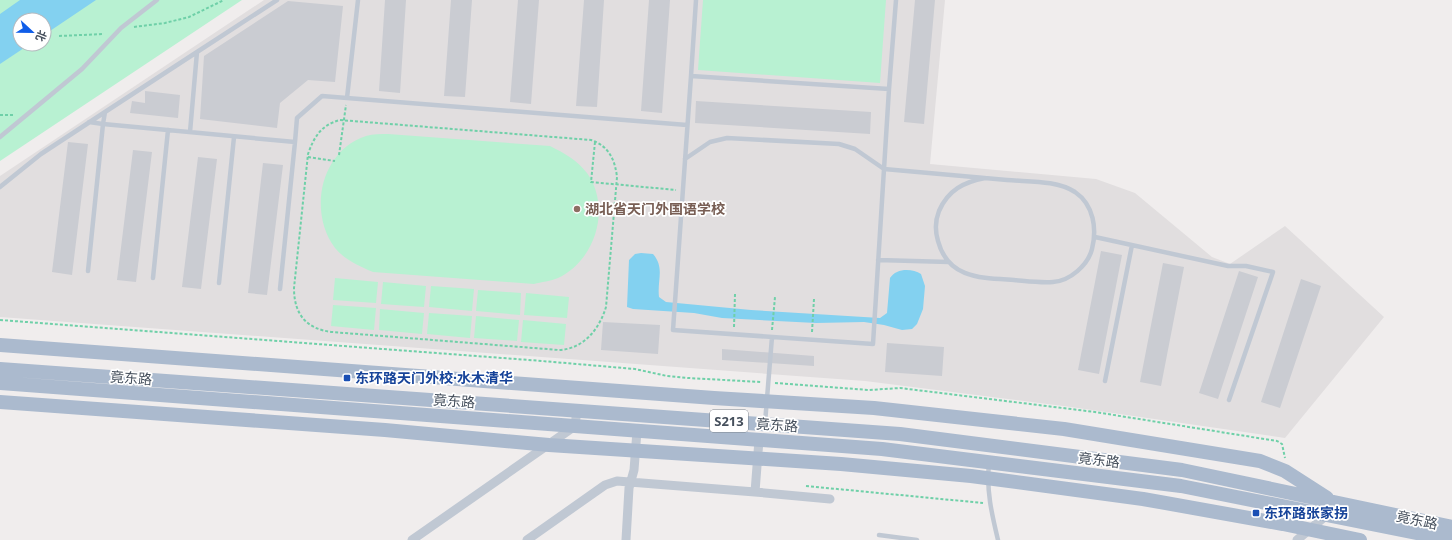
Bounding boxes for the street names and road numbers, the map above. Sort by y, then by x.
street label: 竟东路 [109,367,153,388]
street label: 竟东路 [432,390,476,411]
road number: S213 [710,410,748,432]
street label: 竟东路 [755,414,799,435]
street label: 竟东路 [1077,448,1121,471]
street label: 竟东路 [1395,506,1440,533]

